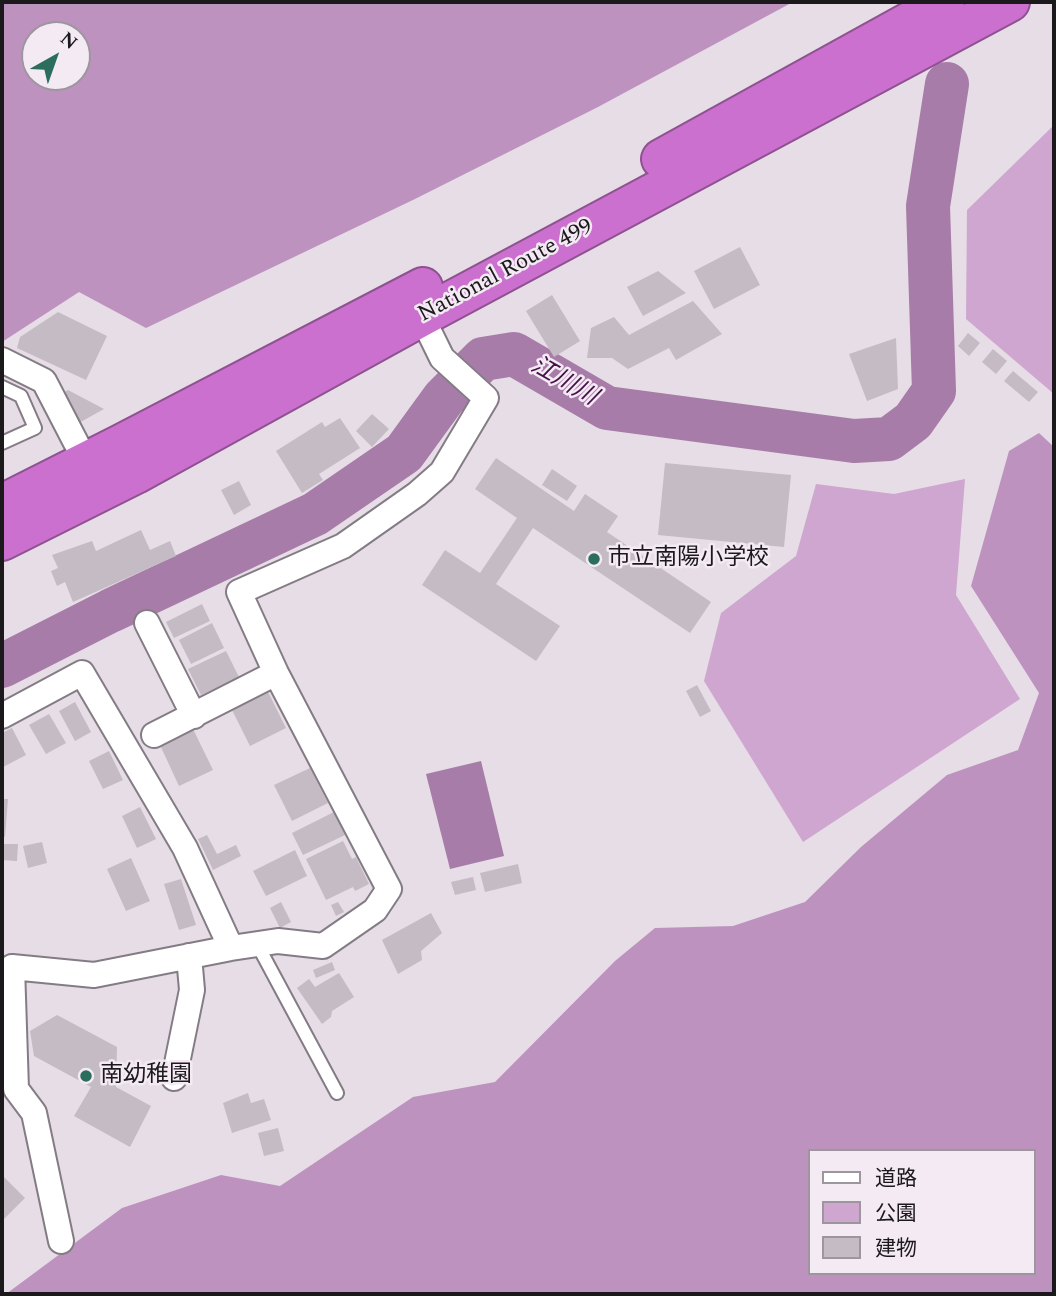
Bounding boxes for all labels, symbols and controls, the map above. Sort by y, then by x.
north arrow [21,21,91,91]
text: N [53,25,84,57]
street label: National Route 499 [414,214,598,330]
water label: 江川川 [525,353,601,413]
place label: 市立南陽小学校 [608,545,769,573]
marker: 市立南陽小学校 [586,551,602,567]
place label: 南幼稚園 [100,1062,192,1090]
marker: 南幼稚園 [78,1068,94,1084]
legend [808,1149,1035,1275]
text: 道路 [875,1163,917,1195]
text: 公園 [875,1198,917,1230]
text: 建物 [875,1233,917,1265]

